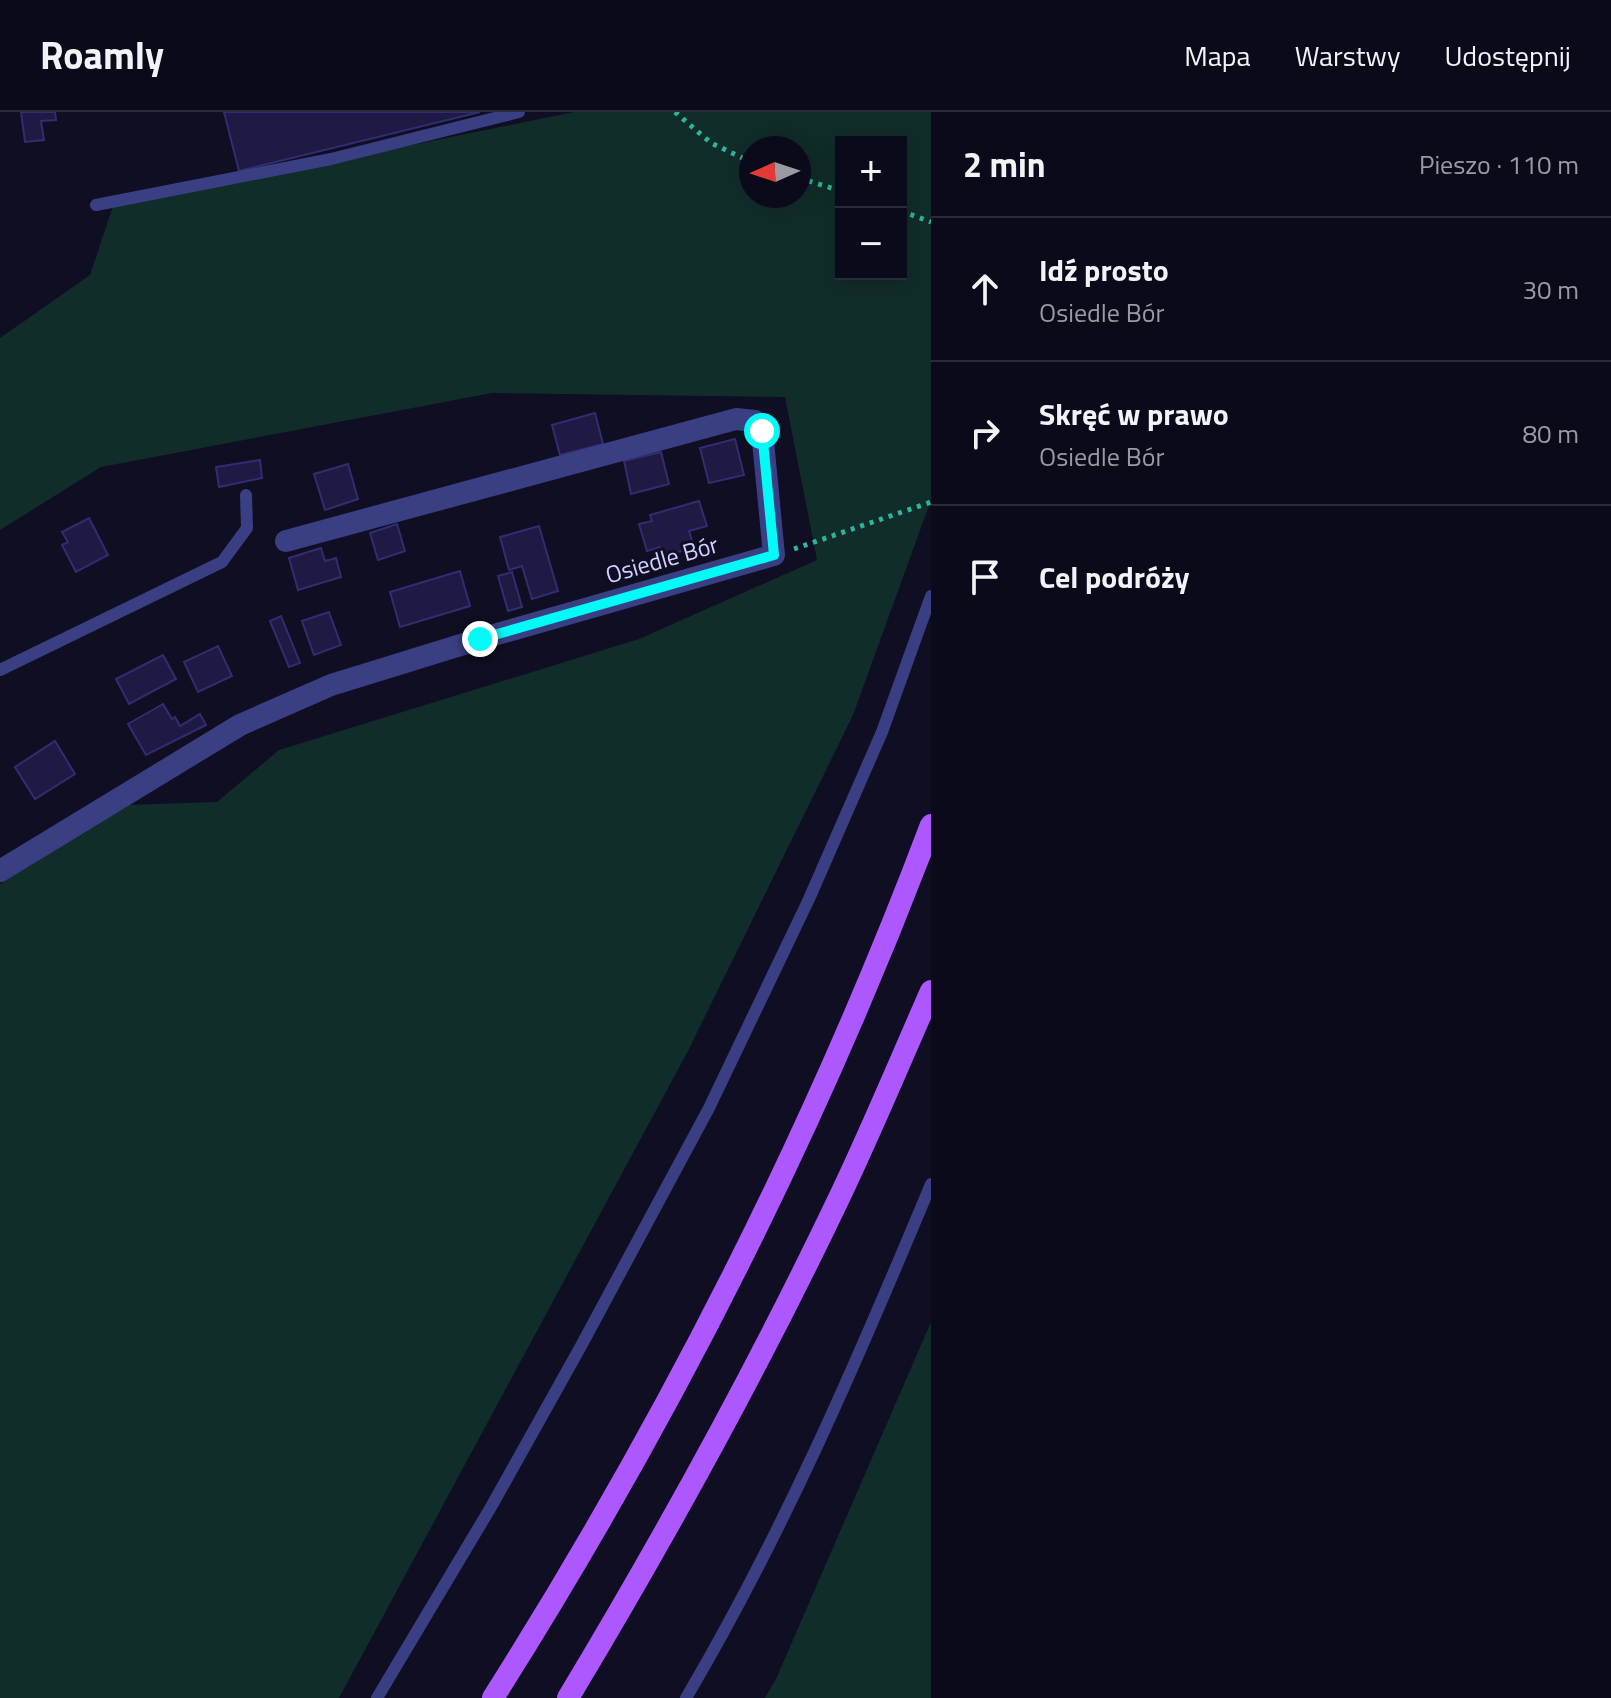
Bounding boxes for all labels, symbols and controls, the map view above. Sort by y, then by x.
text: Roamly [40,26,164,84]
text: Mapa [1184,34,1251,77]
text: Warstwy [1295,34,1400,77]
text: Udostępnij [1444,34,1571,77]
north arrow [739,136,811,208]
map controls [835,136,907,280]
button: + [835,136,907,208]
text: 2 min [963,138,1046,190]
text: Pieszo · 110 m [1419,145,1579,184]
button: − [835,208,907,280]
text: Idź prosto [1039,247,1169,293]
icon: ahead [963,267,1007,311]
text: 30 m [1522,270,1579,309]
text: Osiedle Bór [1039,293,1164,332]
text: Skręć w prawo [1039,391,1229,437]
icon: right [963,411,1007,455]
route start [744,413,780,449]
text: 80 m [1522,414,1579,453]
text: Osiedle Bór [1039,437,1164,476]
street label: Osiedle Bór [601,526,722,592]
text: Cel podróży [1039,554,1190,600]
icon: arrive [963,555,1007,599]
route end [462,621,498,657]

